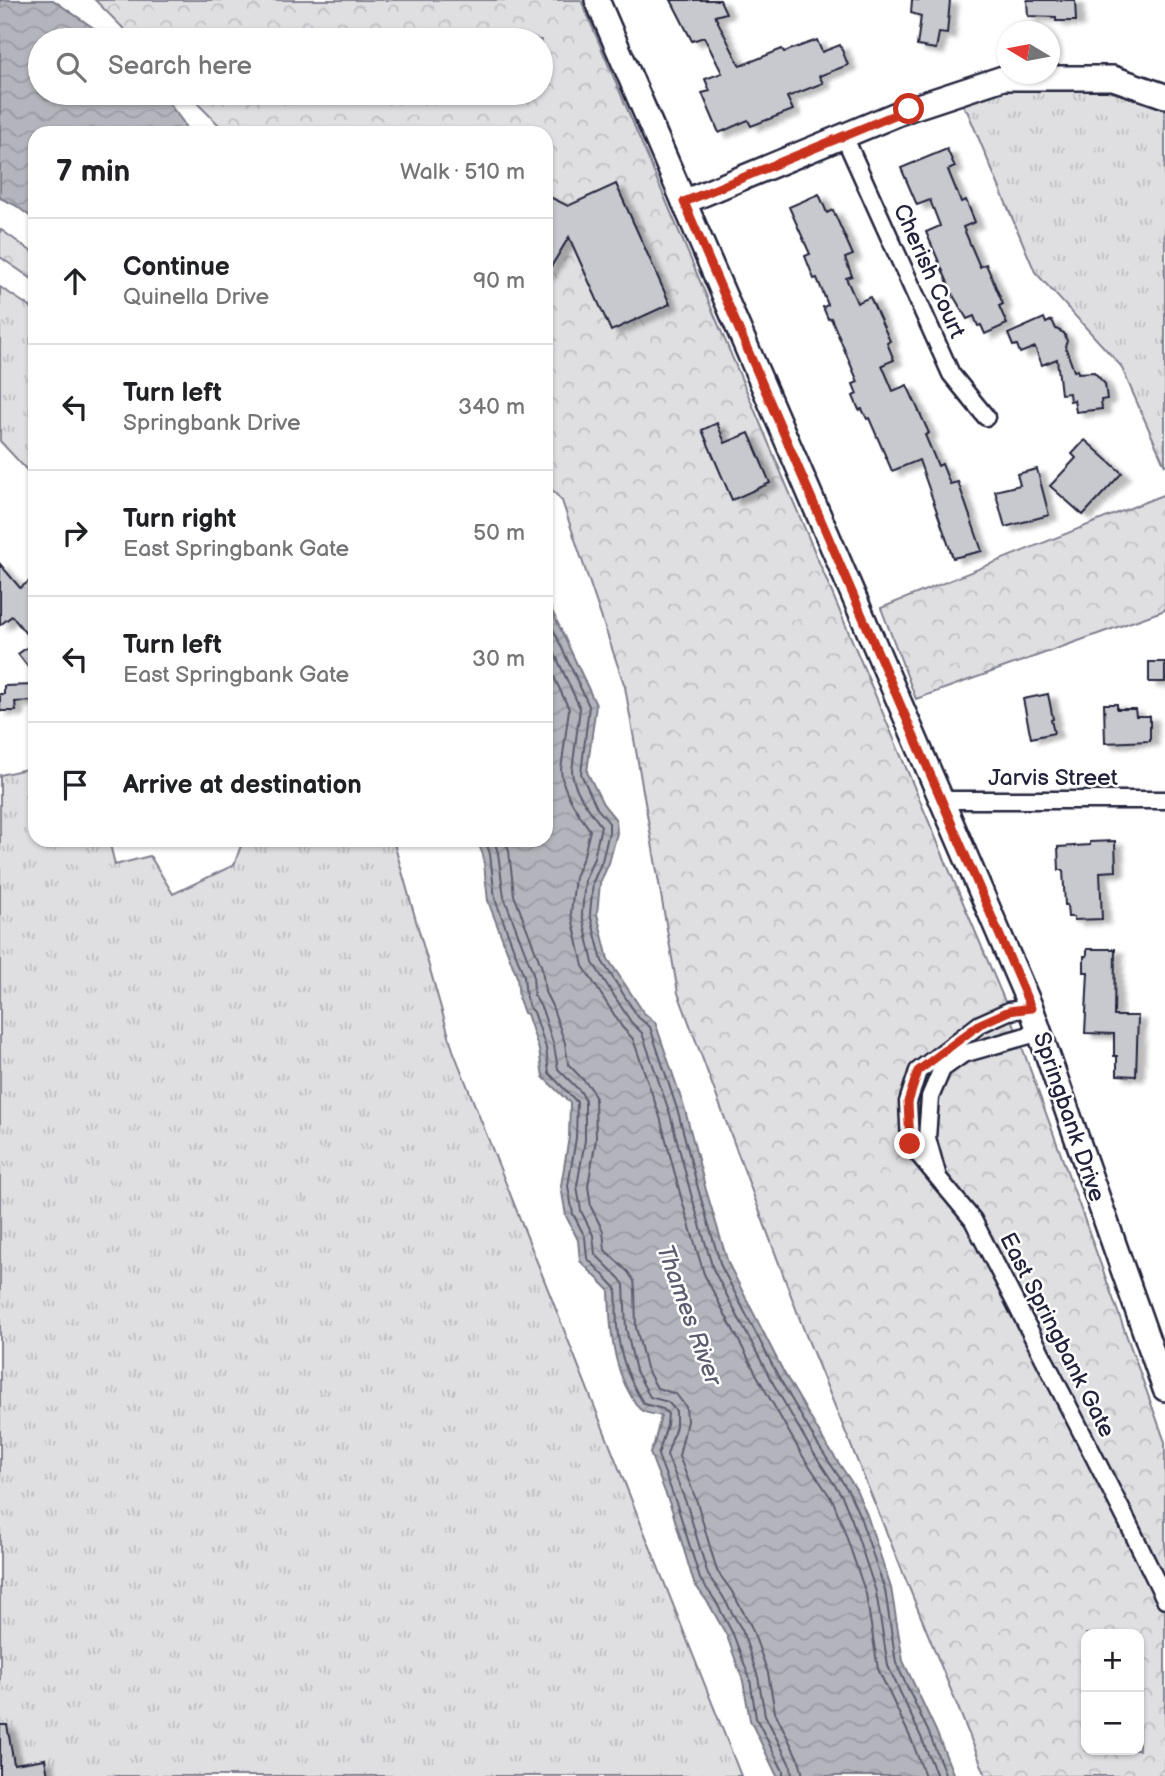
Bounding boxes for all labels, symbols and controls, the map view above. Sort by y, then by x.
north arrow [997,21,1060,84]
search box [28,28,553,105]
icon: search [52,48,90,86]
text: Search here [108,51,252,82]
route start [893,93,924,124]
text: 7 min [56,154,130,190]
text: Walk · 510 m [400,158,525,186]
street label: Cherish Court [887,199,971,343]
text: Continue [123,252,230,283]
icon: ahead [56,262,94,300]
text: 90 m [473,267,525,295]
text: Quinella Drive [123,283,269,311]
text: Turn left [123,378,222,409]
icon: left [56,388,94,426]
text: 340 m [458,393,525,421]
text: Springbank Drive [123,409,301,437]
text: Turn right [123,504,236,535]
icon: right [56,514,94,552]
text: 50 m [473,519,525,547]
text: East Springbank Gate [123,535,349,563]
text: Turn left [123,630,222,661]
icon: left [56,640,94,678]
text: 30 m [472,645,525,673]
text: East Springbank Gate [123,661,349,689]
street label: Jarvis Street [988,764,1118,792]
icon: arrive [56,766,94,804]
text: Arrive at destination [123,770,362,801]
street label: Springbank Drive [1027,1028,1111,1206]
route end [894,1128,925,1159]
street label: East Springbank Gate [993,1228,1121,1442]
water label: Thames River [650,1241,729,1391]
map controls [1081,1629,1144,1755]
button: + [1081,1629,1144,1692]
button: − [1081,1692,1144,1755]

